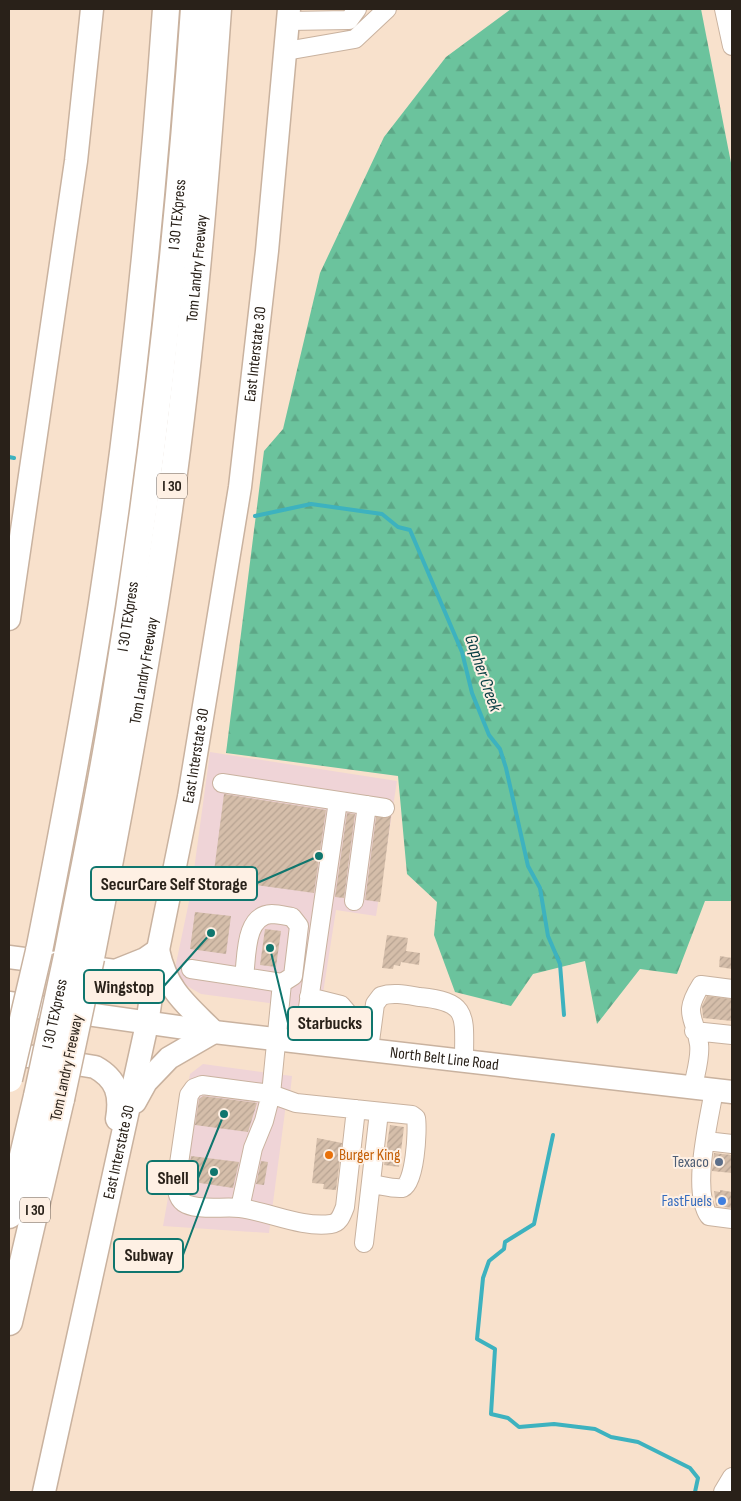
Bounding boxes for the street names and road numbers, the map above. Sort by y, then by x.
street label: I 30 TEXpress [164,178,190,251]
street label: Tom Landry Freeway [182,214,211,323]
street label: East Interstate 30 [240,305,270,403]
road number: I 30 [157,474,187,498]
street label: I 30 TEXpress [113,580,143,653]
street label: Tom Landry Freeway [126,616,162,726]
street label: East Interstate 30 [178,707,213,805]
street label: I 30 TEXpress [38,977,71,1050]
street label: Tom Landry Freeway [46,1013,88,1123]
street label: North Belt Line Road [389,1043,500,1074]
street label: East Interstate 30 [99,1103,138,1201]
road number: I 30 [20,1198,50,1222]

